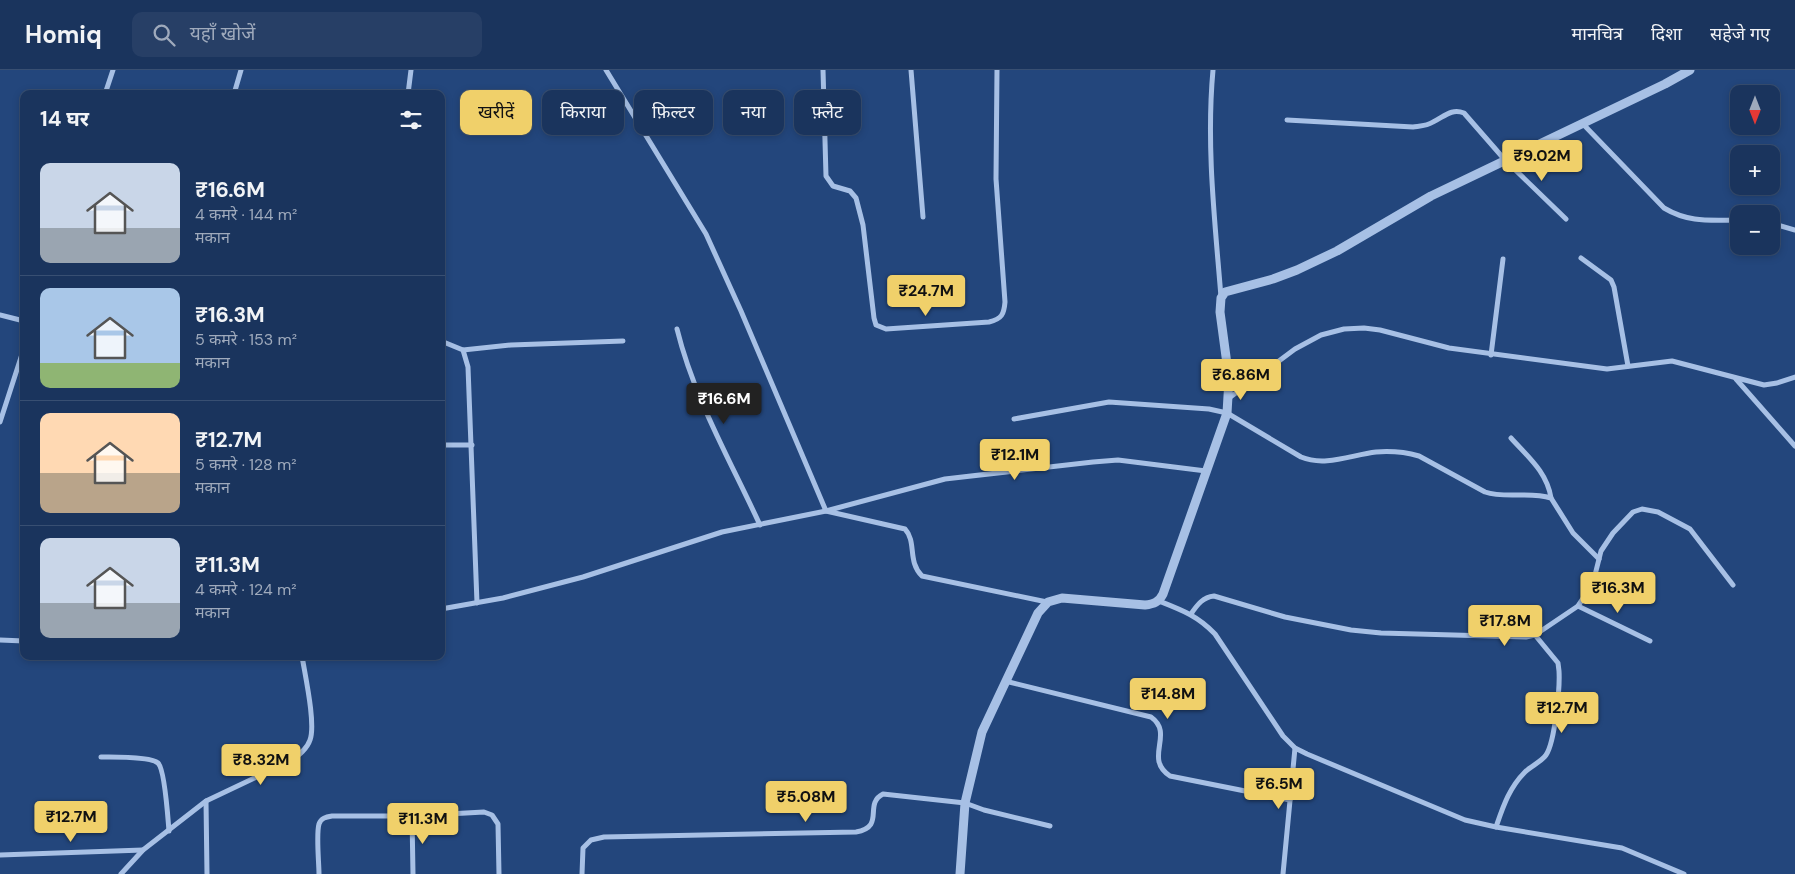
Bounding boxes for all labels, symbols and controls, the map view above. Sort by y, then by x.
search box [132,12,482,57]
text: Homiq [25,19,102,50]
icon: search [150,21,178,49]
text: यहाँ खोजें [190,21,255,46]
text: मानचित्र [1571,22,1623,46]
text: दिशा [1651,22,1682,46]
text: सहेजे गए [1710,22,1770,46]
north arrow [1730,85,1780,135]
map controls [1730,85,1780,255]
chip: खरीदें [460,90,532,135]
chip: किराया [542,90,624,135]
chip: फ़िल्टर [634,90,713,135]
chip: नया [723,90,784,135]
chip: फ़्लैट [794,90,861,135]
text: 14 घर [40,105,89,133]
icon: filters [397,106,425,134]
pin: ₹9.02M [1501,140,1583,182]
text: ₹9.02M [1513,145,1571,166]
button: + [1730,145,1780,195]
text: ₹16.6M [195,176,265,204]
icon: home [80,183,140,243]
text: 4 कमरे · 144 m² [195,204,297,225]
button: − [1730,205,1780,255]
text: मकान [195,227,230,248]
pin: ₹24.7M [885,274,967,317]
text: ₹24.7M [898,280,954,301]
text: ₹16.3M [195,301,265,329]
icon: home [80,308,140,368]
text: 5 कमरे · 153 m² [195,329,297,350]
text: मकान [195,352,230,373]
pin: ₹6.86M [1200,358,1282,401]
text: ₹6.86M [1212,364,1270,385]
pin: ₹16.6M [683,382,765,425]
text: ₹16.6M [697,388,751,409]
text: ₹12.7M [195,426,262,454]
icon: home [80,433,140,493]
pin: ₹12.1M [974,438,1056,481]
text: ₹12.1M [991,444,1039,465]
text: 5 कमरे · 128 m² [195,454,297,475]
text: मकान [195,477,230,498]
text: ₹11.3M [195,551,260,579]
icon: home [80,558,140,618]
pin: ₹16.3M [1577,572,1659,614]
text: ₹16.3M [1591,577,1645,598]
text: 4 कमरे · 124 m² [195,579,297,600]
text: मकान [195,602,230,623]
pin: ₹17.8M [1464,604,1546,647]
text: ₹17.8M [1479,610,1531,631]
pin: ₹14.8M [1127,678,1209,720]
text: ₹14.8M [1141,683,1195,704]
pin: ₹12.7M [1521,692,1603,734]
text: ₹12.7M [1536,697,1588,718]
pin: ₹8.32M [220,744,302,786]
text: ₹8.32M [232,749,290,770]
pin: ₹6.5M [1244,768,1314,810]
text: ₹6.5M [1255,773,1303,794]
pin: ₹5.08M [765,780,847,823]
text: ₹5.08M [777,786,835,807]
pin: ₹12.7M [30,800,112,843]
pin: ₹11.3M [382,802,464,845]
text: ₹12.7M [45,806,97,827]
text: ₹11.3M [398,808,448,829]

